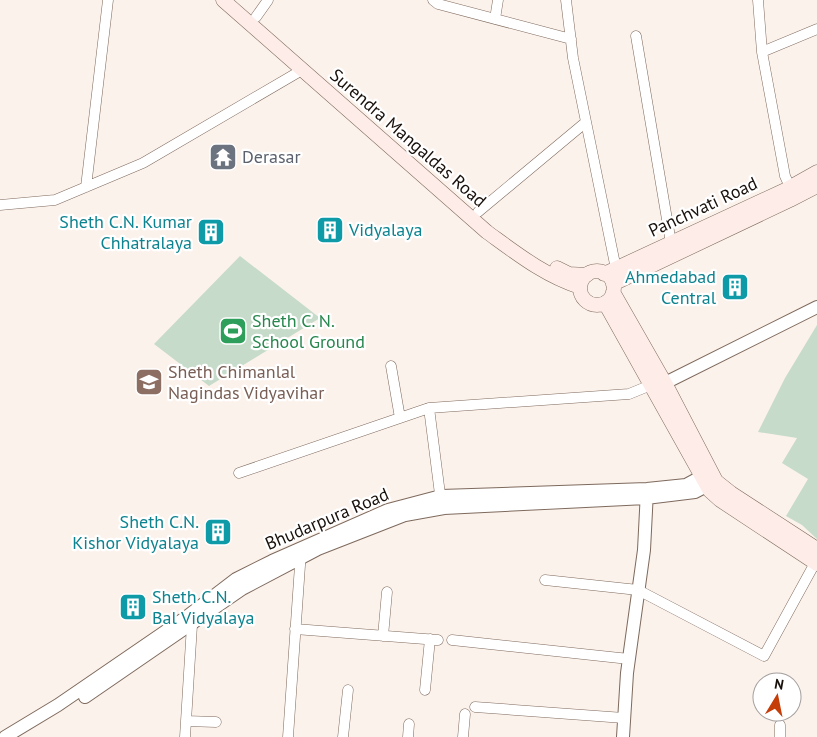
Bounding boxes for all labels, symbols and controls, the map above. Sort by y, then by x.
street label: Surendra Mangaldas Road [325,63,491,212]
temple icon: Derasar [208,142,238,172]
place label: Derasar [242,145,301,168]
street label: Panchvati Road [645,171,761,242]
place label: Sheth C.N. Kumar Chhatralaya [59,210,192,254]
building icon: Vidyalaya [315,215,345,245]
building icon: Sheth C.N. Kumar Chhatralaya [196,217,226,247]
place label: Vidyalaya [348,218,423,241]
place label: Ahmedabad Central [625,265,717,309]
building icon: Ahmedabad Central [720,272,750,302]
place label: Sheth C. N. School Ground [252,309,365,353]
sports icon: Sheth C. N. School Ground [218,316,248,346]
place label: Sheth Chimanlal Nagindas Vidyavihar [168,360,324,404]
school or university icon: Sheth Chimanlal Nagindas Vidyavihar [134,367,164,397]
street label: Bhudarpura Road [261,482,392,555]
place label: Sheth C.N. Kishor Vidyalaya [72,510,199,554]
building icon: Sheth C.N. Kishor Vidyalaya [203,517,233,547]
place label: Sheth C.N. Bal Vidyalaya [152,585,255,629]
building icon: Sheth C.N. Bal Vidyalaya [118,592,148,622]
north arrow [752,672,802,722]
text: N [773,675,785,694]

